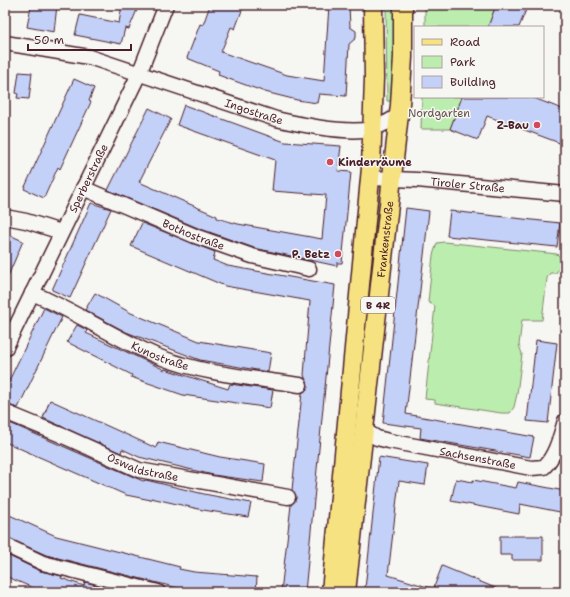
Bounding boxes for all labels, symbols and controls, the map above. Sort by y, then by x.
scale bar [28,26,131,52]
legend [414,26,544,98]
text: 50 m [34,32,64,48]
text: Road [450,34,481,50]
text: Park [450,54,476,70]
text: Building [450,74,496,90]
street label: Ingostraße [223,96,284,128]
park label: Nordgarten [408,106,470,121]
place label: Z-Bau [497,118,529,133]
marker: Z-Bau [532,120,542,130]
street label: Sperberstraße [66,141,112,215]
place label: Kinderräume [338,155,412,170]
marker: Kinderräume [325,157,335,167]
street label: Tiroler Straße [430,174,505,196]
street label: Frankenstraße [374,200,397,278]
street label: Bothostraße [160,216,227,254]
place label: P. Betz [292,247,330,262]
marker: P. Betz [333,249,343,259]
road number: B 4R [361,297,395,313]
street label: Kunostraße [129,338,191,374]
street label: Sachsenstraße [438,444,517,473]
street label: Oswaldstraße [105,450,180,485]

